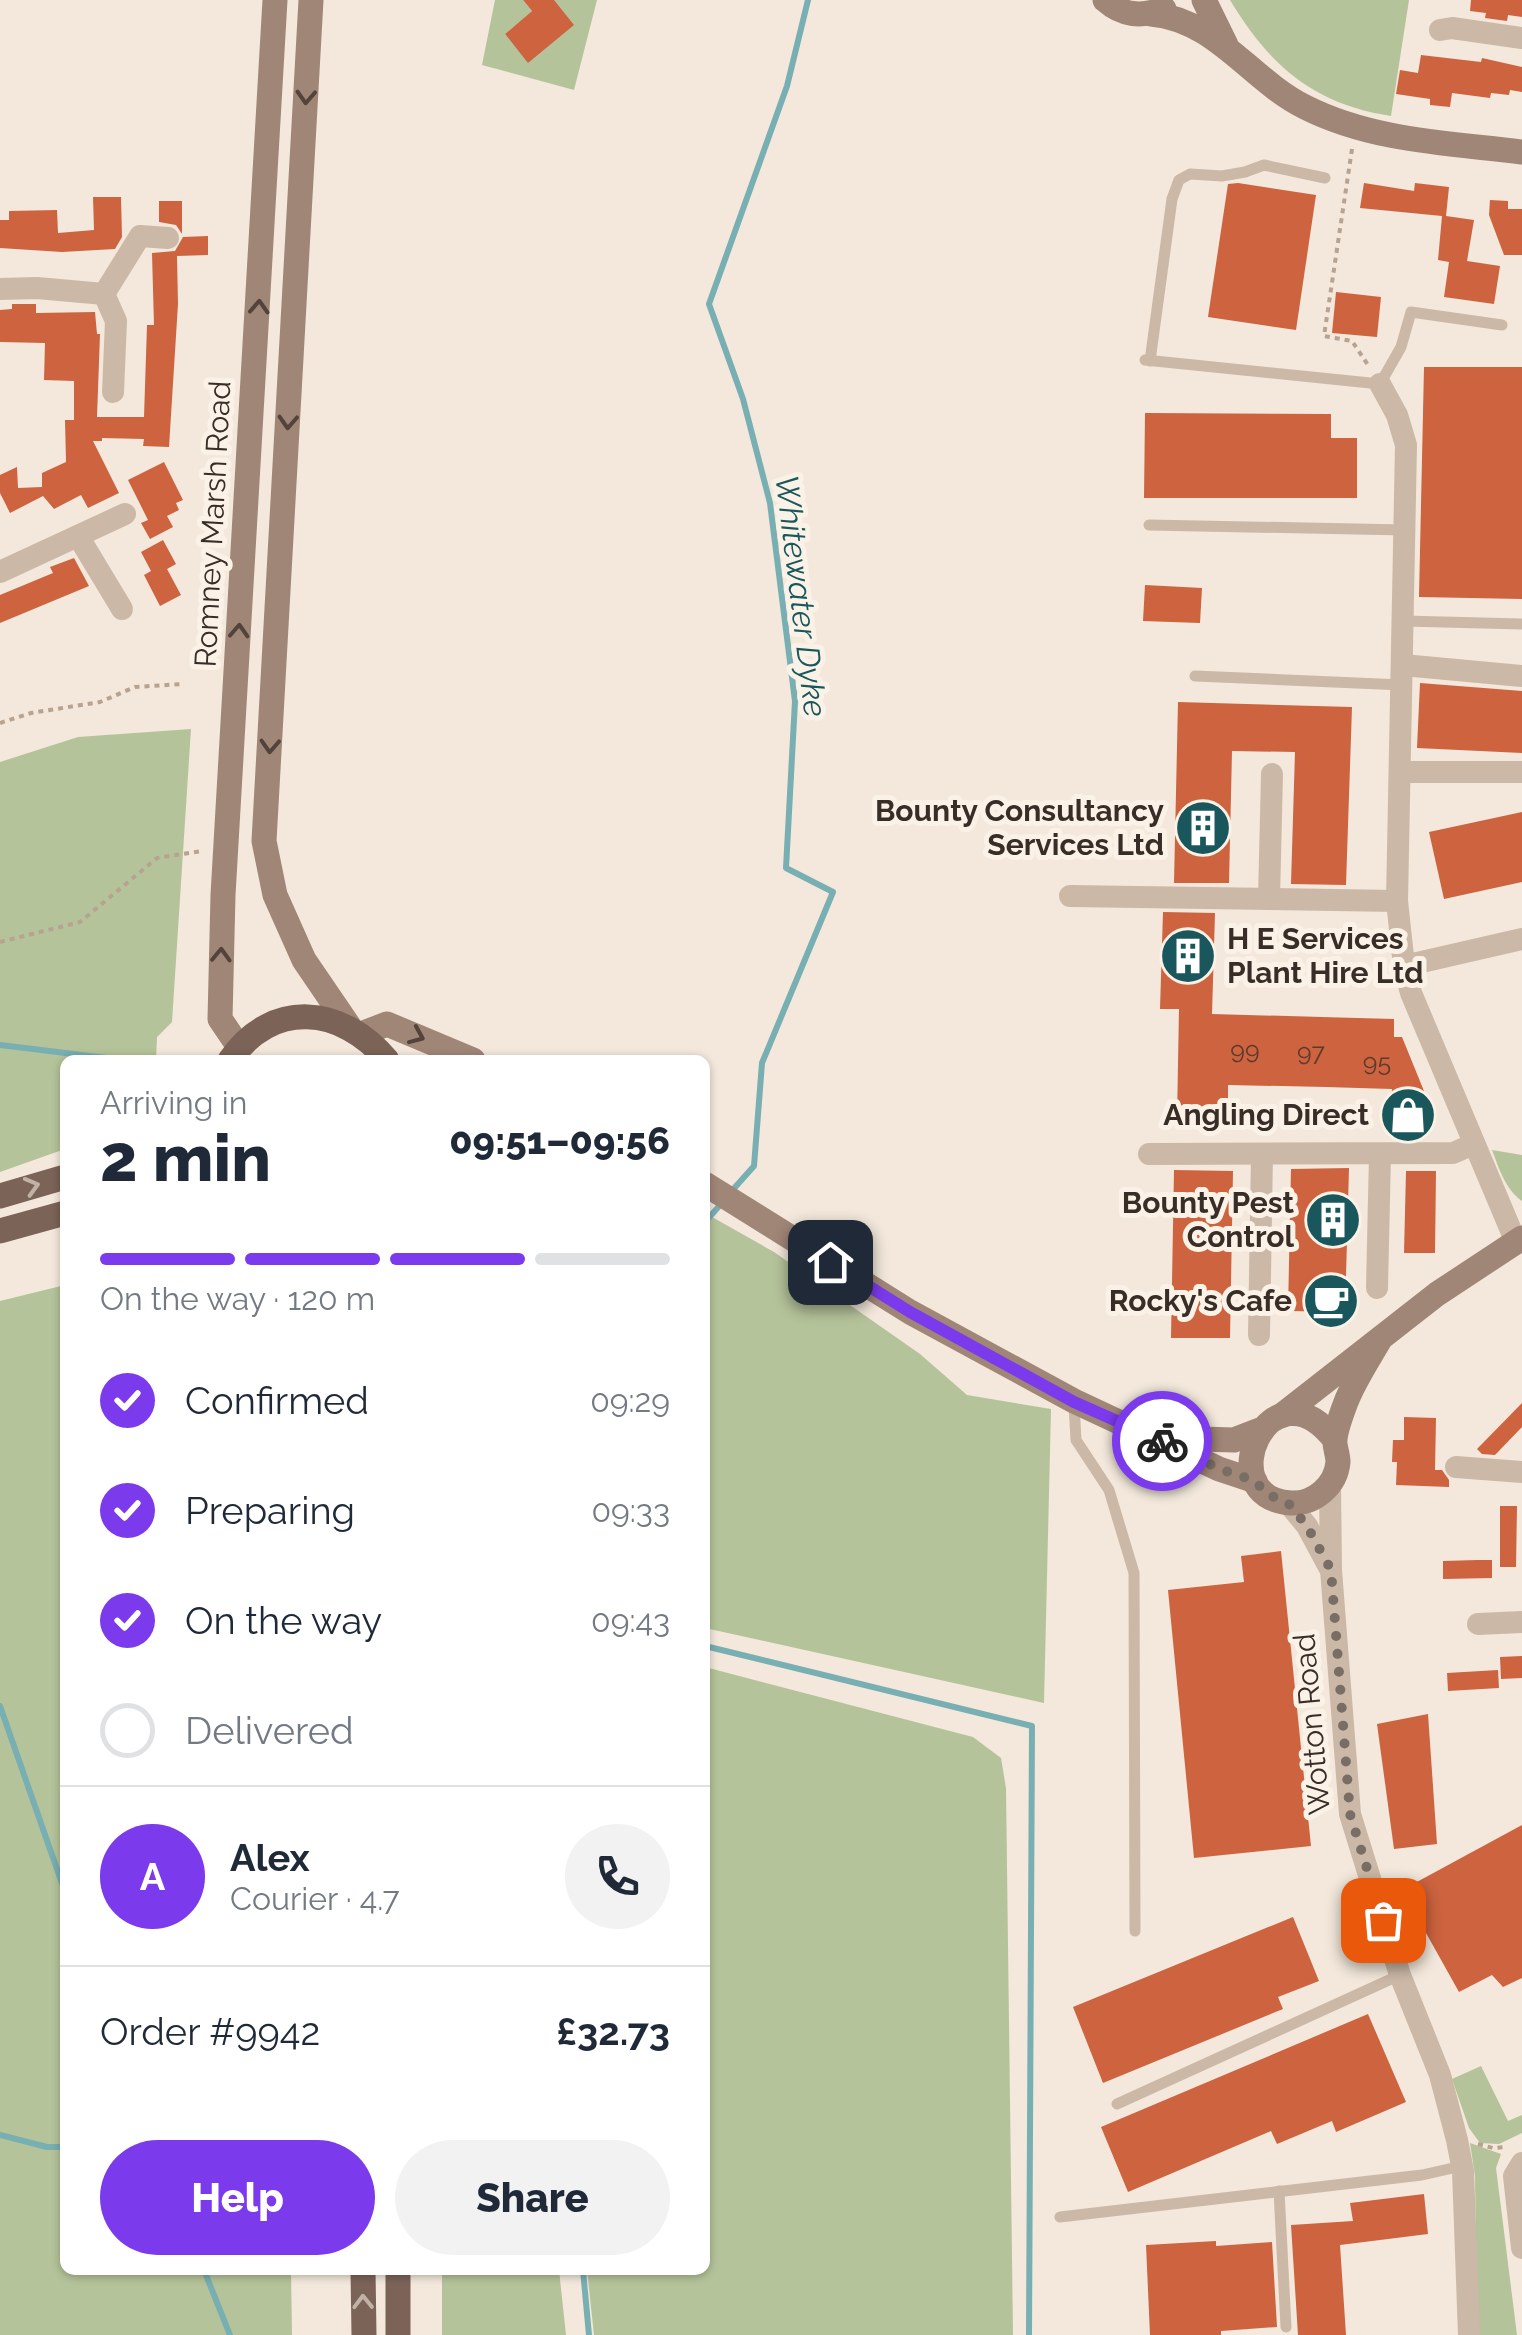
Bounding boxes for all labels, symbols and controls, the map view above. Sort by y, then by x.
one-way arrow [296,90,317,106]
one-way arrow [248,298,269,314]
street label: Romney Marsh Road [188,380,237,668]
one-way arrow [278,414,299,430]
water label: Whitewater Dyke [768,473,835,719]
one-way arrow [228,622,249,638]
one-way arrow [260,739,281,755]
place label: Bounty Consultancy Services Ltd [875,793,1164,862]
building icon: Bounty Consultancy Services Ltd [1173,798,1233,858]
place label: H E Services Plant Hire Ltd [1227,921,1424,990]
building icon: H E Services Plant Hire Ltd [1158,926,1218,986]
one-way arrow [211,947,232,963]
one-way arrow [407,1025,425,1045]
house number: 99 [1230,1035,1260,1065]
house number: 97 [1297,1037,1326,1067]
house number: 95 [1363,1047,1391,1077]
text: Arriving in [100,1084,247,1121]
shop icon: Angling Direct [1378,1085,1438,1145]
place label: Angling Direct [1163,1097,1369,1132]
text: 09:51–09:56 [449,1118,670,1163]
text: 2 min [100,1120,271,1196]
one-way arrow [23,1177,40,1198]
place label: Bounty Pest Control [1122,1185,1294,1254]
building icon: Bounty Pest Control [1303,1190,1363,1250]
pin [788,1220,873,1305]
icon: home [803,1235,858,1290]
cafe icon: Rocky's Cafe [1301,1271,1361,1331]
text: On the way · 120 m [100,1280,375,1317]
place label: Rocky's Cafe [1109,1283,1292,1318]
icon: check [100,1373,155,1428]
text: Confirmed [185,1378,369,1423]
text: 09:29 [590,1382,670,1419]
courier [1112,1391,1212,1491]
icon: bike [1135,1414,1190,1469]
icon: check [100,1483,155,1538]
text: Preparing [185,1488,355,1533]
text: 09:33 [591,1492,670,1529]
icon: check [100,1593,155,1648]
text: On the way [185,1598,382,1643]
text: 09:43 [591,1602,670,1639]
street label: Wotton Road [1286,1632,1337,1816]
text: Delivered [185,1708,354,1753]
button: phone [565,1824,670,1929]
text: Alex [230,1835,310,1880]
text: A [140,1854,165,1899]
pin [1341,1878,1426,1963]
text: Courier · 4.7 [230,1880,400,1917]
icon: bag [1356,1893,1411,1948]
text: Order #9942 [100,2009,320,2054]
text: £32.73 [556,2009,670,2054]
button: Help [100,2140,375,2255]
button: Share [395,2140,670,2255]
one-way arrow [353,2294,374,2310]

